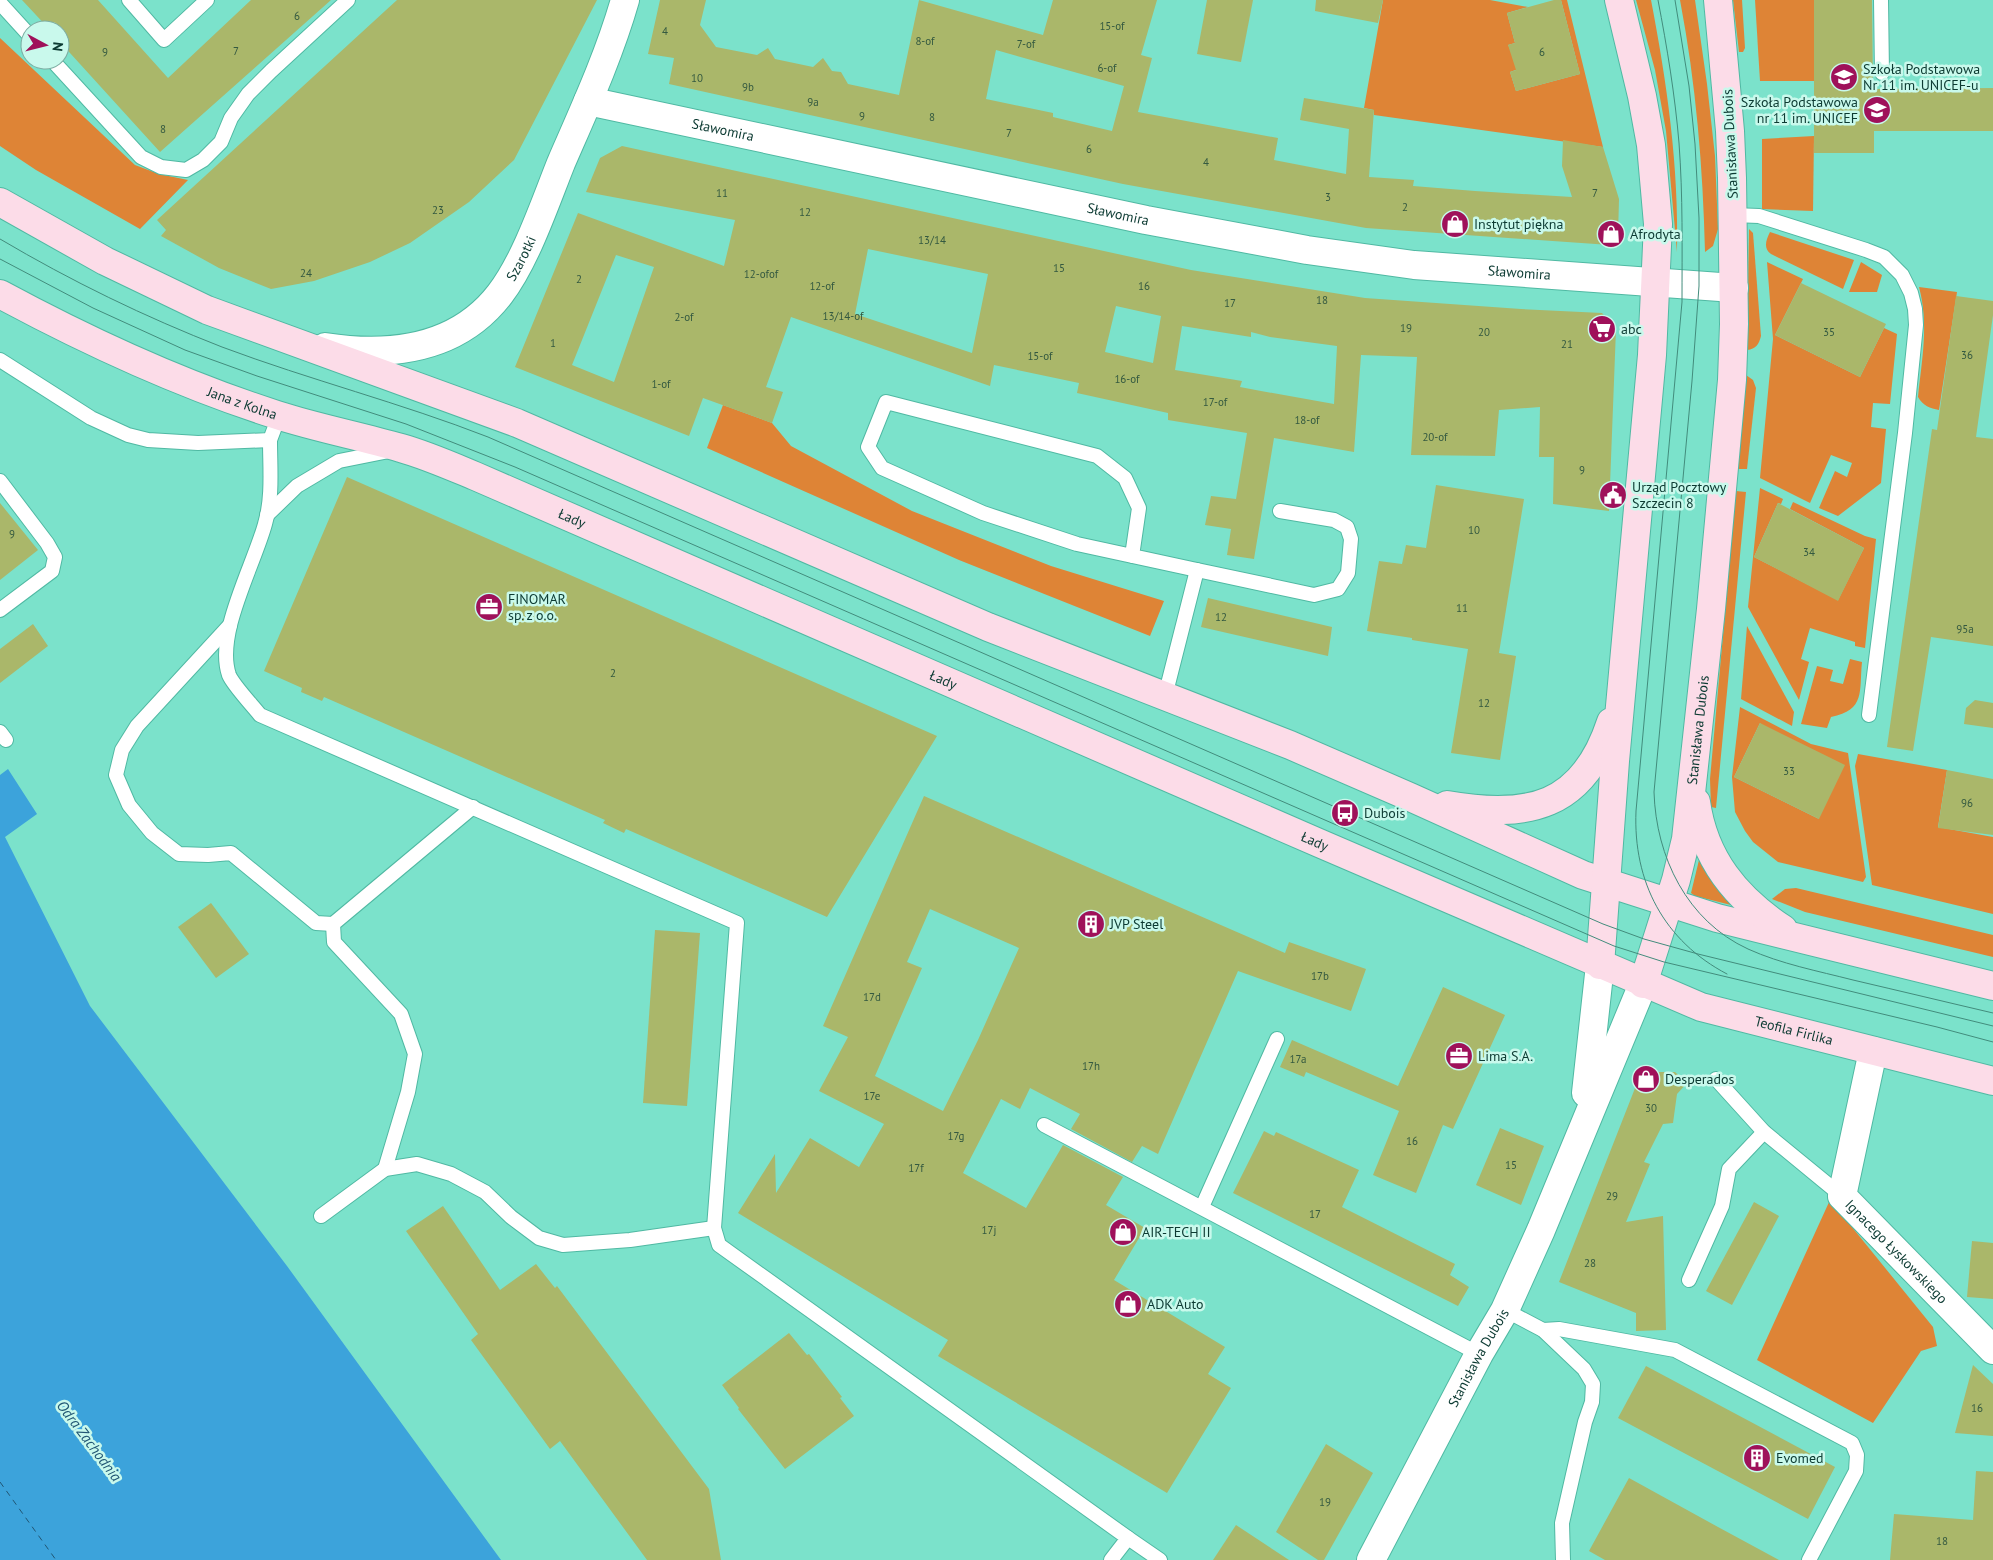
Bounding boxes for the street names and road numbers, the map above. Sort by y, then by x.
street label: Stanisława Dubois [1718,89,1742,199]
street label: Sławomira [690,114,756,145]
street label: Sławomira [1085,199,1151,229]
street label: Szarotki [502,233,540,284]
street label: Sławomira [1487,261,1551,284]
street label: Jana z Kolna [204,382,279,423]
street label: Łady [556,504,589,532]
street label: Łady [927,666,960,694]
street label: Stanisława Dubois [1683,674,1713,786]
street label: Łady [1298,827,1332,855]
street label: Teofila Firlika [1753,1012,1835,1049]
street label: Ignacego Łyskowskiego [1841,1196,1951,1307]
street label: Stanisława Dubois [1444,1305,1513,1410]

